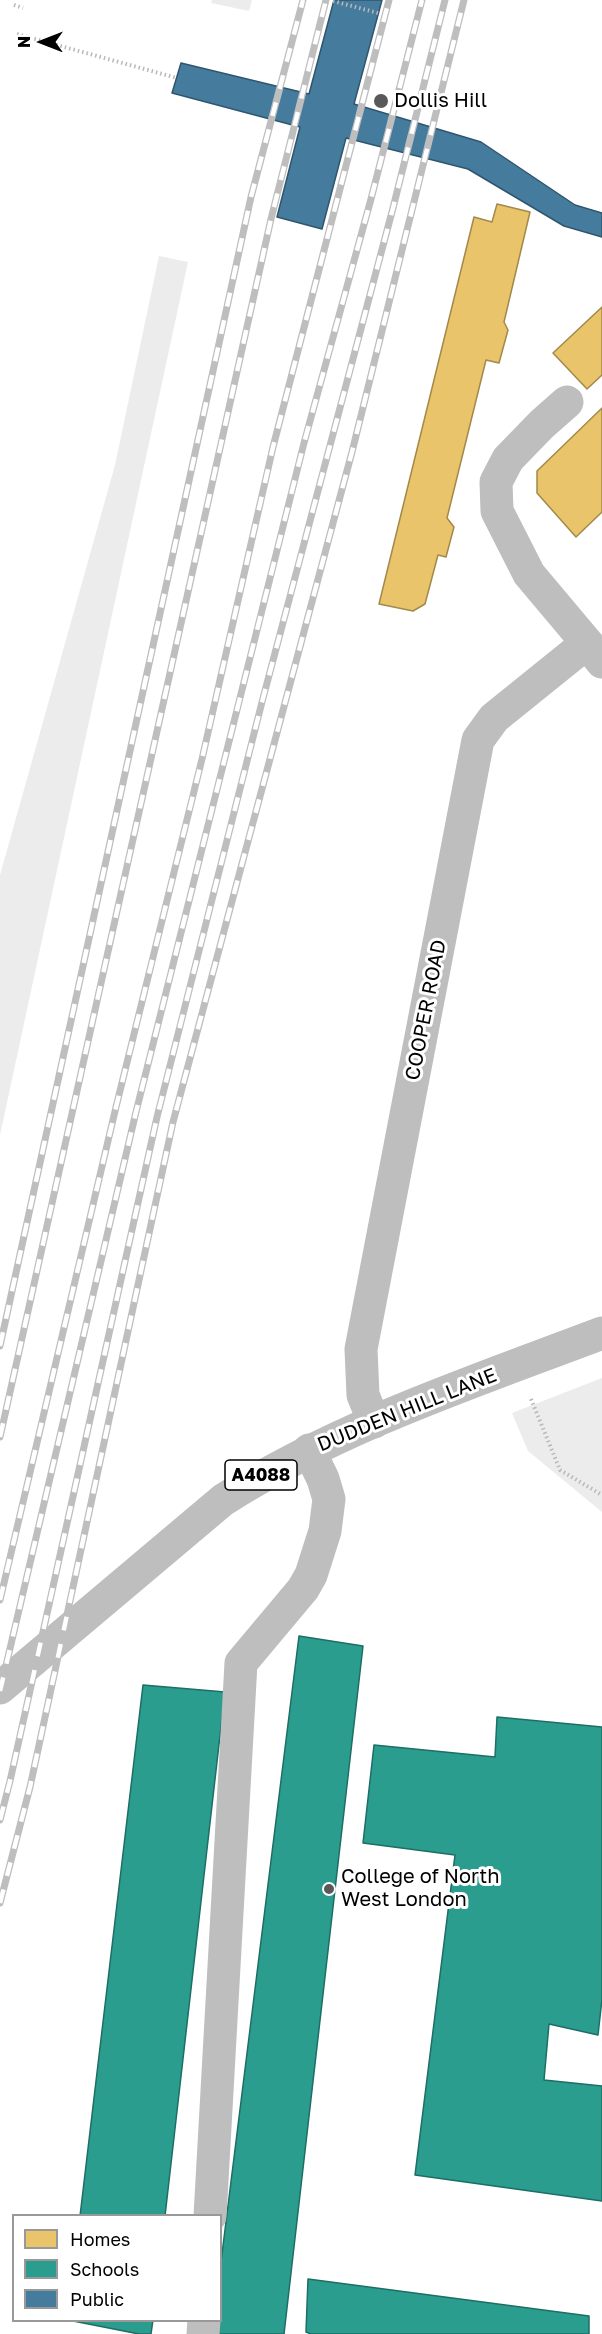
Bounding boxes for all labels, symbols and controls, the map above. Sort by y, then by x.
north arrow [12,12,72,72]
text: N [14,36,34,48]
place label: Dollis Hill [394,89,487,113]
marker: Dollis Hill [372,92,390,110]
street label: COOPER ROAD [401,938,451,1082]
street label: DUDDEN HILL LANE [314,1363,500,1457]
road number: A4088 [225,1460,297,1490]
place label: College of North West London [341,1865,499,1912]
marker: College of North West London [322,1882,336,1896]
legend [12,2214,222,2322]
text: Homes [70,2228,130,2250]
text: Schools [70,2258,139,2280]
text: Public [70,2288,124,2310]

